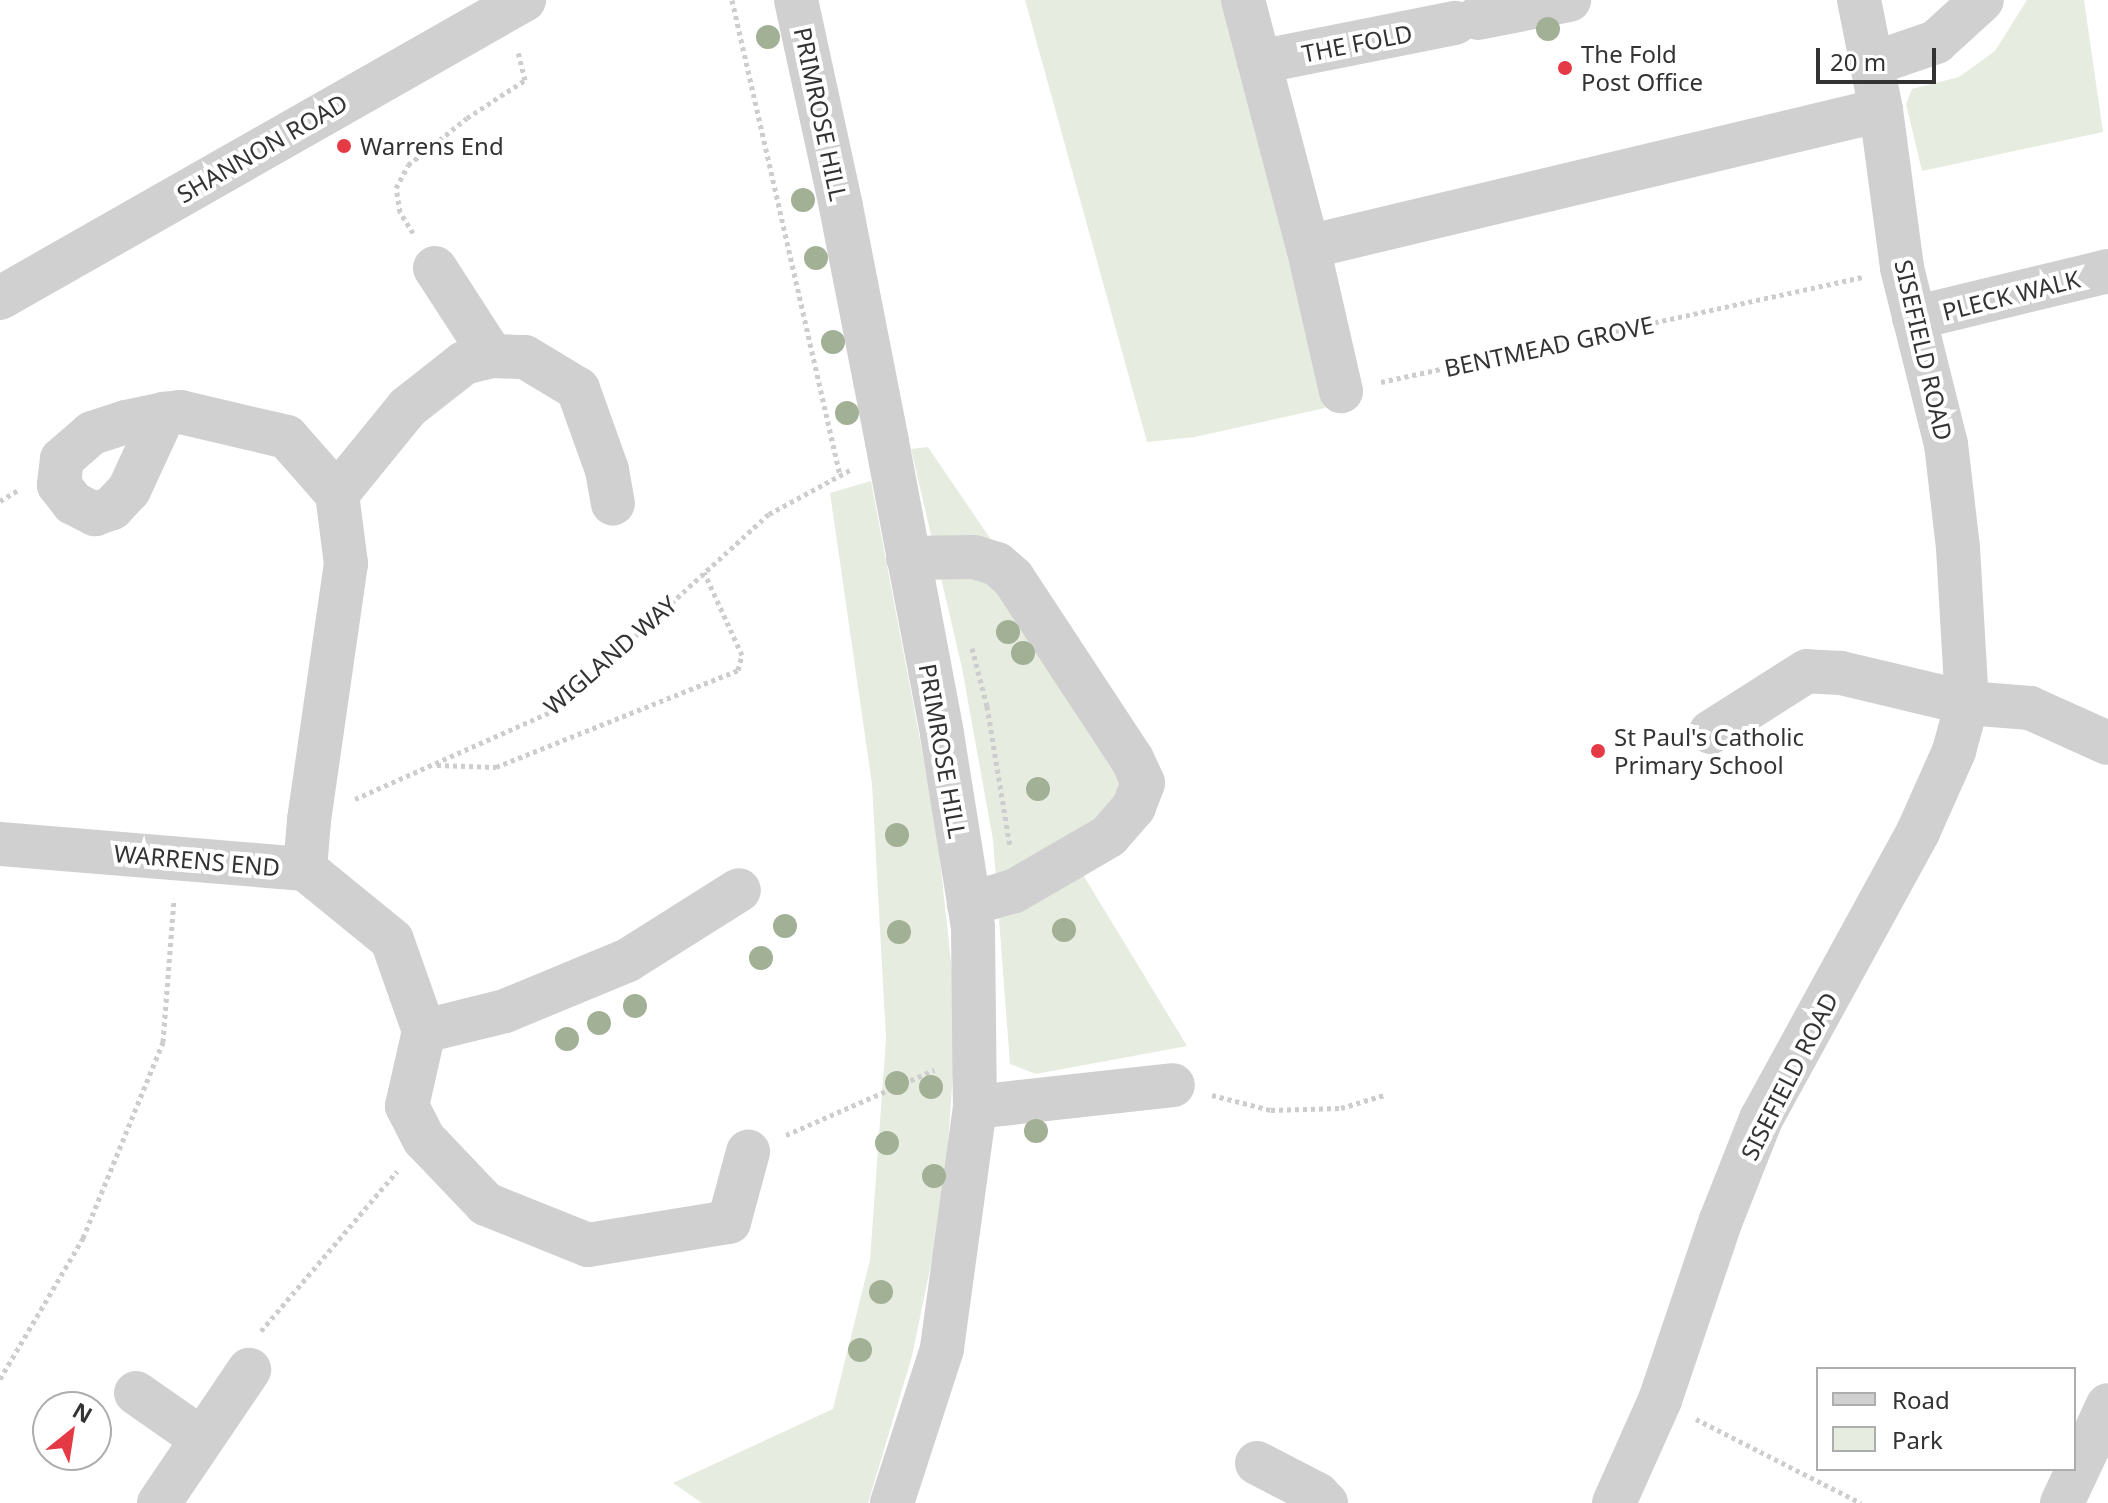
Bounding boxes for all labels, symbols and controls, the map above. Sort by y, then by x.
street label: THE FOLD [1299,18,1415,68]
street label: PRIMROSE HILL [789,25,853,203]
scale bar [1820,32,1940,82]
place label: The Fold Post Office [1581,40,1703,96]
text: 20 m [1830,45,1886,78]
marker: The Fold Post Office [1556,59,1574,77]
street label: SHANNON ROAD [172,88,352,208]
place label: Warrens End [360,132,504,160]
marker: Warrens End [335,137,353,155]
street label: SISEFIELD ROAD [1889,257,1959,443]
street label: PLECK WALK [1939,264,2083,326]
street label: BENTMEAD GROVE [1442,310,1656,382]
street label: WIGLAND WAY [538,589,682,721]
street label: PRIMROSE HILL [913,661,973,841]
place label: St Paul's Catholic Primary School [1614,723,1804,779]
marker: St Paul's Catholic Primary School [1589,742,1607,760]
street label: WARRENS END [113,838,281,882]
street label: SISEFIELD ROAD [1734,987,1844,1165]
legend [1816,1367,2076,1471]
text: Road [1892,1383,1950,1416]
north arrow [32,1391,112,1471]
text: N [68,1394,98,1429]
text: Park [1892,1423,1943,1456]

